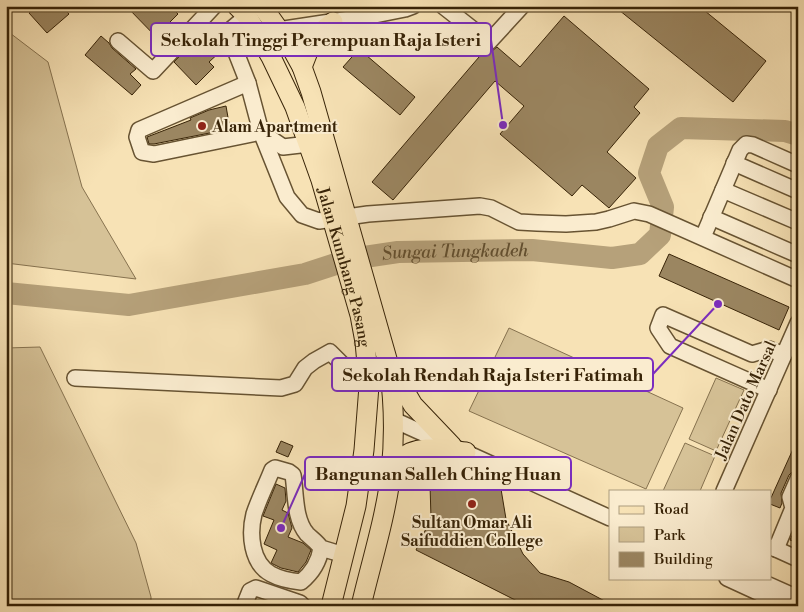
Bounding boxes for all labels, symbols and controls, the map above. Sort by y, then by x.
callout: Sekolah Tinggi Perempuan Raja Isteri [151,23,491,56]
text: Sekolah Tinggi Perempuan Raja Isteri [161,29,481,52]
place label: Alam Apartment [211,117,338,137]
marker: Alam Apartment [196,120,208,132]
street label: Jalan Kumbang Pasang [312,184,374,349]
water label: Sungai Tungkadeh [380,239,529,266]
street label: Jalan Dato Marsal [710,338,781,464]
callout: Sekolah Rendah Raja Isteri Fatimah [332,358,653,391]
text: Sekolah Rendah Raja Isteri Fatimah [343,364,643,387]
callout: Bangunan Salleh Ching Huan [305,457,571,490]
text: Bangunan Salleh Ching Huan [315,463,561,486]
legend [609,490,772,580]
marker: Sultan Omar Ali Saifuddien College [466,498,478,510]
text: Road [654,500,689,519]
place label: Sultan Omar Ali Saifuddien College [401,513,543,551]
text: Park [654,526,686,545]
text: Building [653,550,713,569]

